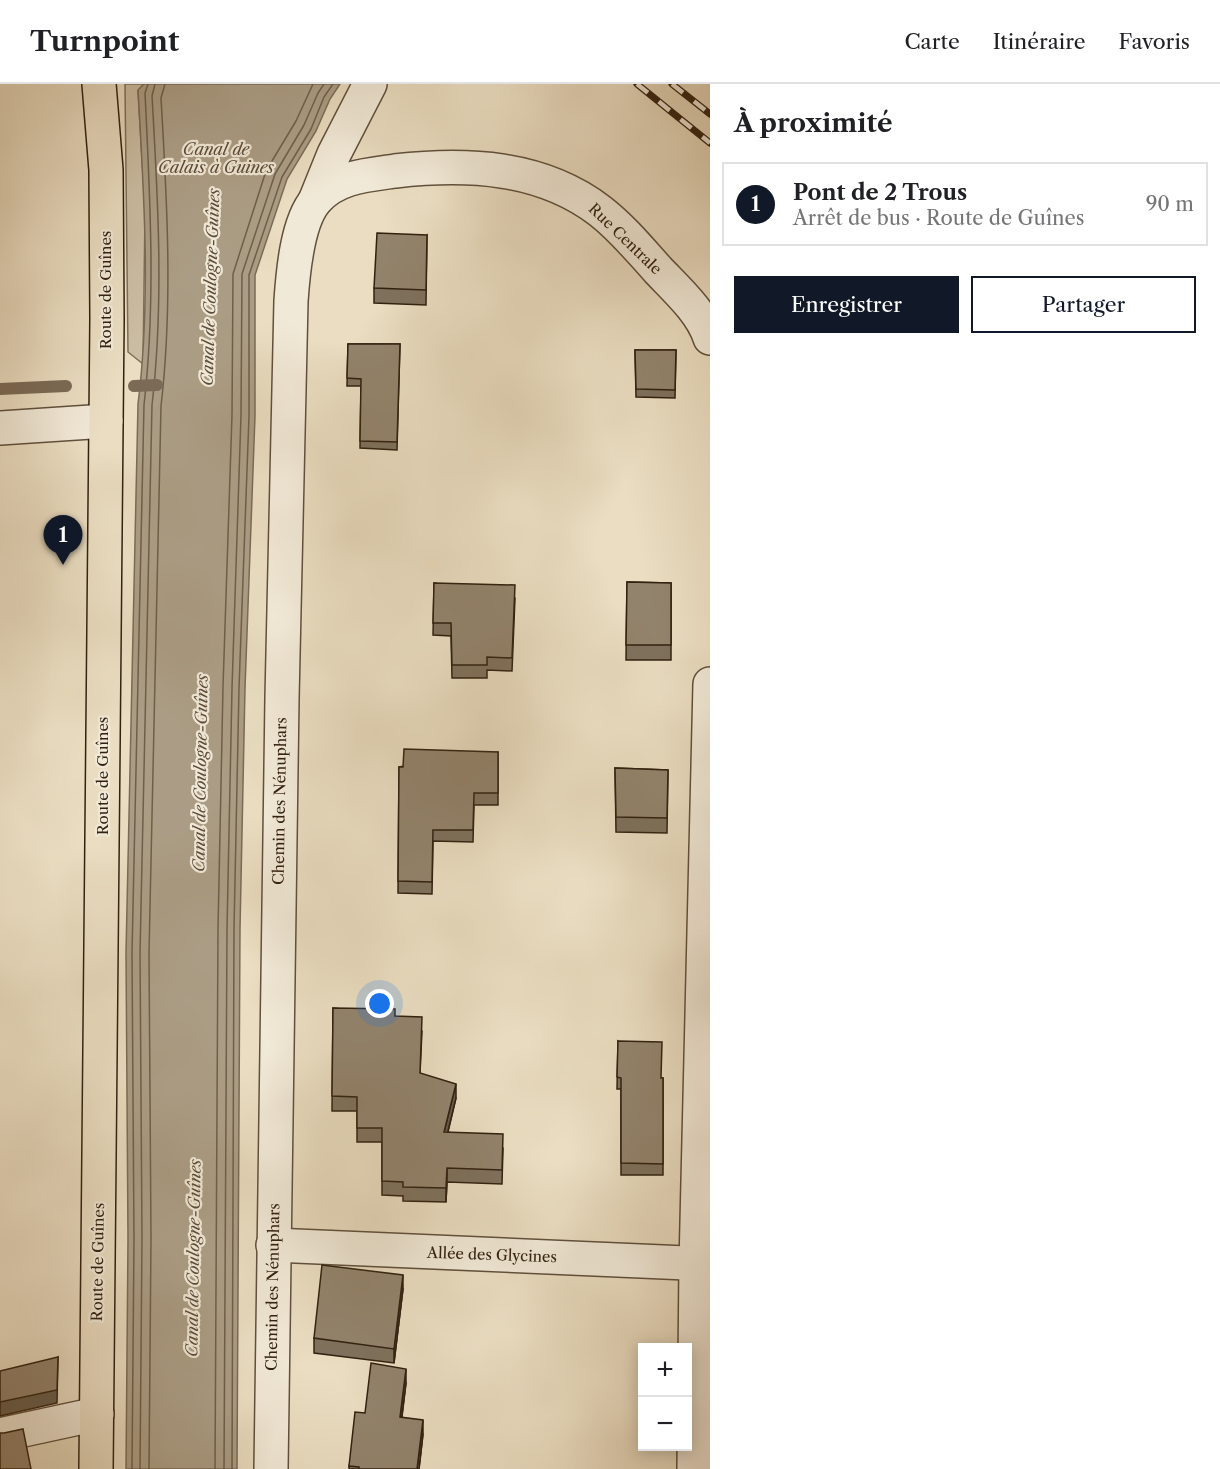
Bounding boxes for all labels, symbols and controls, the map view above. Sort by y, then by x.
text: Turnpoint [30,24,179,58]
text: Carte [904,29,960,54]
text: Itinéraire [993,29,1086,54]
text: Favoris [1119,29,1190,54]
text: À proximité [734,107,893,139]
water label: Canal de Calais à Guines [158,139,274,177]
text: Pont de 2 Trous [793,179,967,206]
water label: Canal de Coulogne-Guînes [197,188,223,386]
text: 1 [751,192,760,216]
text: 90 m [1146,192,1194,216]
street label: Rue Centrale [585,199,666,278]
text: Arrêt de bus · Route de Guînes [793,206,1084,230]
street label: Route de Guînes [96,231,115,349]
button: Enregistrer [734,276,959,333]
button: Partager [971,276,1196,333]
pin: 1 [44,516,82,565]
water label: Canal de Coulogne-Guînes [188,674,212,872]
street label: Route de Guînes [93,717,112,835]
street label: Chemin des Nénuphars [269,717,290,885]
your location [365,989,394,1018]
water label: Canal de Coulogne-Guînes [181,1159,205,1357]
street label: Route de Guînes [87,1202,108,1322]
street label: Chemin des Nénuphars [262,1203,283,1371]
street label: Allée des Glycines [426,1243,557,1266]
map controls [638,1343,692,1451]
button: + [638,1343,692,1397]
button: − [638,1397,692,1451]

